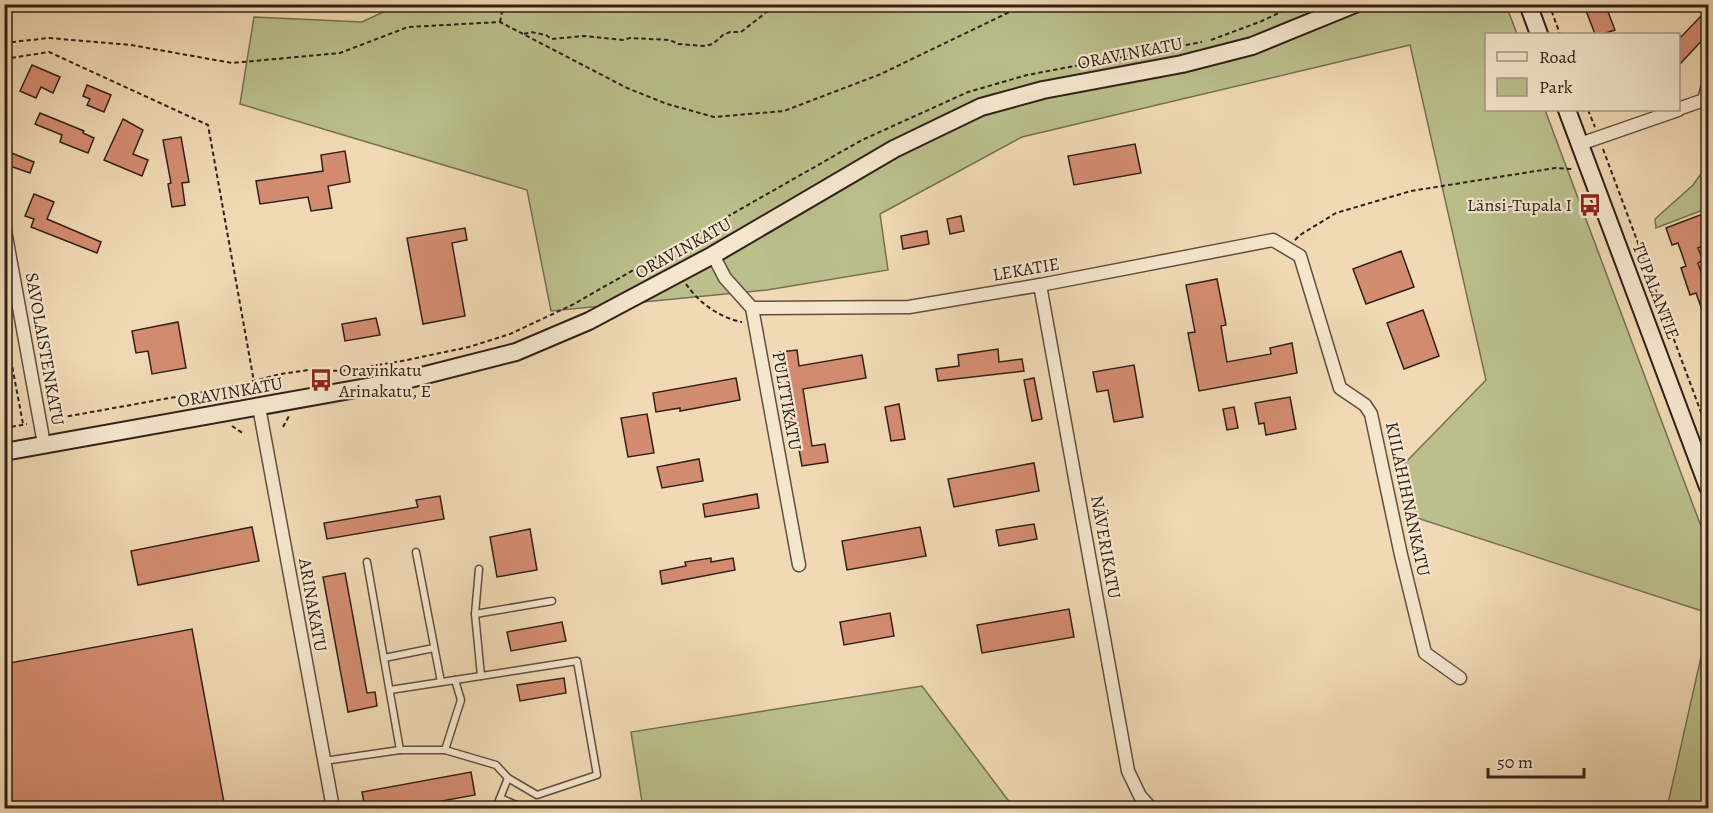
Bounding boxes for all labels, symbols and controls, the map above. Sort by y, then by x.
street label: ORAVINKATU [1075,31,1185,75]
legend [1485,33,1680,111]
text: Road [1539,45,1577,69]
text: Park [1539,75,1573,99]
bus stop icon: Länsi-Tupala I [1577,192,1603,218]
place label: Länsi-Tupala I [1467,193,1572,217]
street label: ORAVINKATU [630,212,736,284]
street label: TUPALANTIE [1627,239,1685,343]
street label: LEKATIE [991,251,1061,287]
street label: SAVOLAISTENKATU [20,271,70,427]
street label: PULTTIKATU [766,350,808,452]
place label: Oravinkatu Arinakatu, E [338,358,431,403]
bus stop icon: Oravinkatu Arinakatu, E [308,367,334,393]
street label: ORAVINKATU [175,371,285,413]
street label: KIILAHIHNANKATU [1380,420,1436,578]
street label: NÄVERIKATU [1085,493,1127,601]
street label: ARINAKATU [293,555,333,654]
scale bar [1488,741,1584,779]
text: 50 m [1497,750,1533,774]

